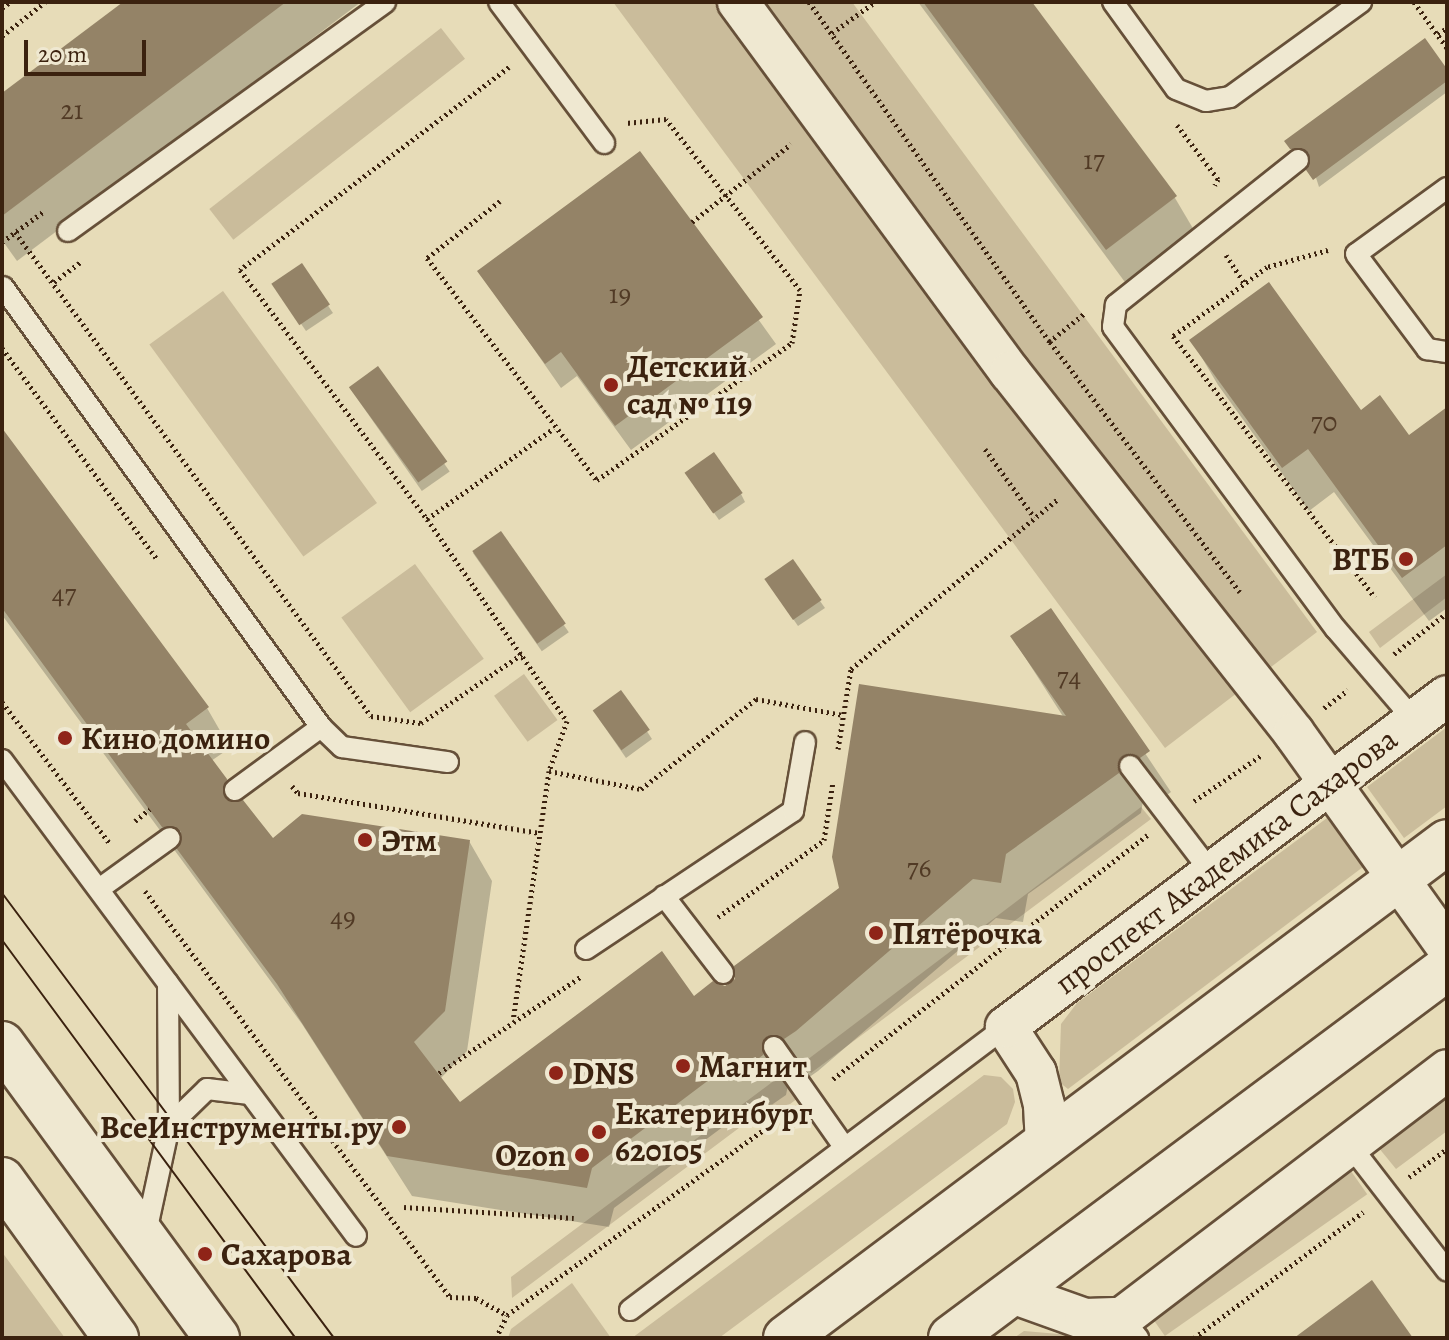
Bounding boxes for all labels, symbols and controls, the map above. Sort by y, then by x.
scale bar [28,24,150,74]
text: 20 m [38,38,87,70]
house number: 21 [61,93,83,127]
house number: 17 [1083,143,1105,177]
house number: 19 [609,277,631,311]
place label: Детский сад № 119 [627,348,752,423]
marker: Детский сад № 119 [602,376,620,394]
house number: 70 [1311,405,1337,439]
place label: ВТБ [1332,540,1390,578]
marker: ВТБ [1397,550,1415,568]
house number: 47 [52,577,76,611]
house number: 74 [1057,660,1081,694]
place label: Кино домино [81,719,270,757]
street label: проспект Академика Сахарова [1047,720,1405,1002]
marker: Кино домино [56,729,74,747]
place label: Этм [381,821,437,859]
marker: Этм [356,831,374,849]
house number: 76 [907,851,931,885]
house number: 49 [330,900,356,934]
place label: Пятёрочка [892,914,1042,952]
marker: Пятёрочка [867,924,885,942]
place label: Магнит [699,1047,807,1085]
place label: DNS [572,1054,635,1092]
marker: Магнит [674,1057,692,1075]
marker: DNS [547,1064,565,1082]
place label: Екатеринбург 620105 [615,1095,812,1170]
place label: ВсеИнструменты.ру [100,1108,383,1146]
marker: ВсеИнструменты.ру [390,1118,408,1136]
marker: Екатеринбург 620105 [590,1123,608,1141]
place label: Ozon [495,1136,566,1174]
marker: Ozon [573,1146,591,1164]
place label: Сахарова [221,1235,352,1273]
marker: Сахарова [196,1245,214,1263]

